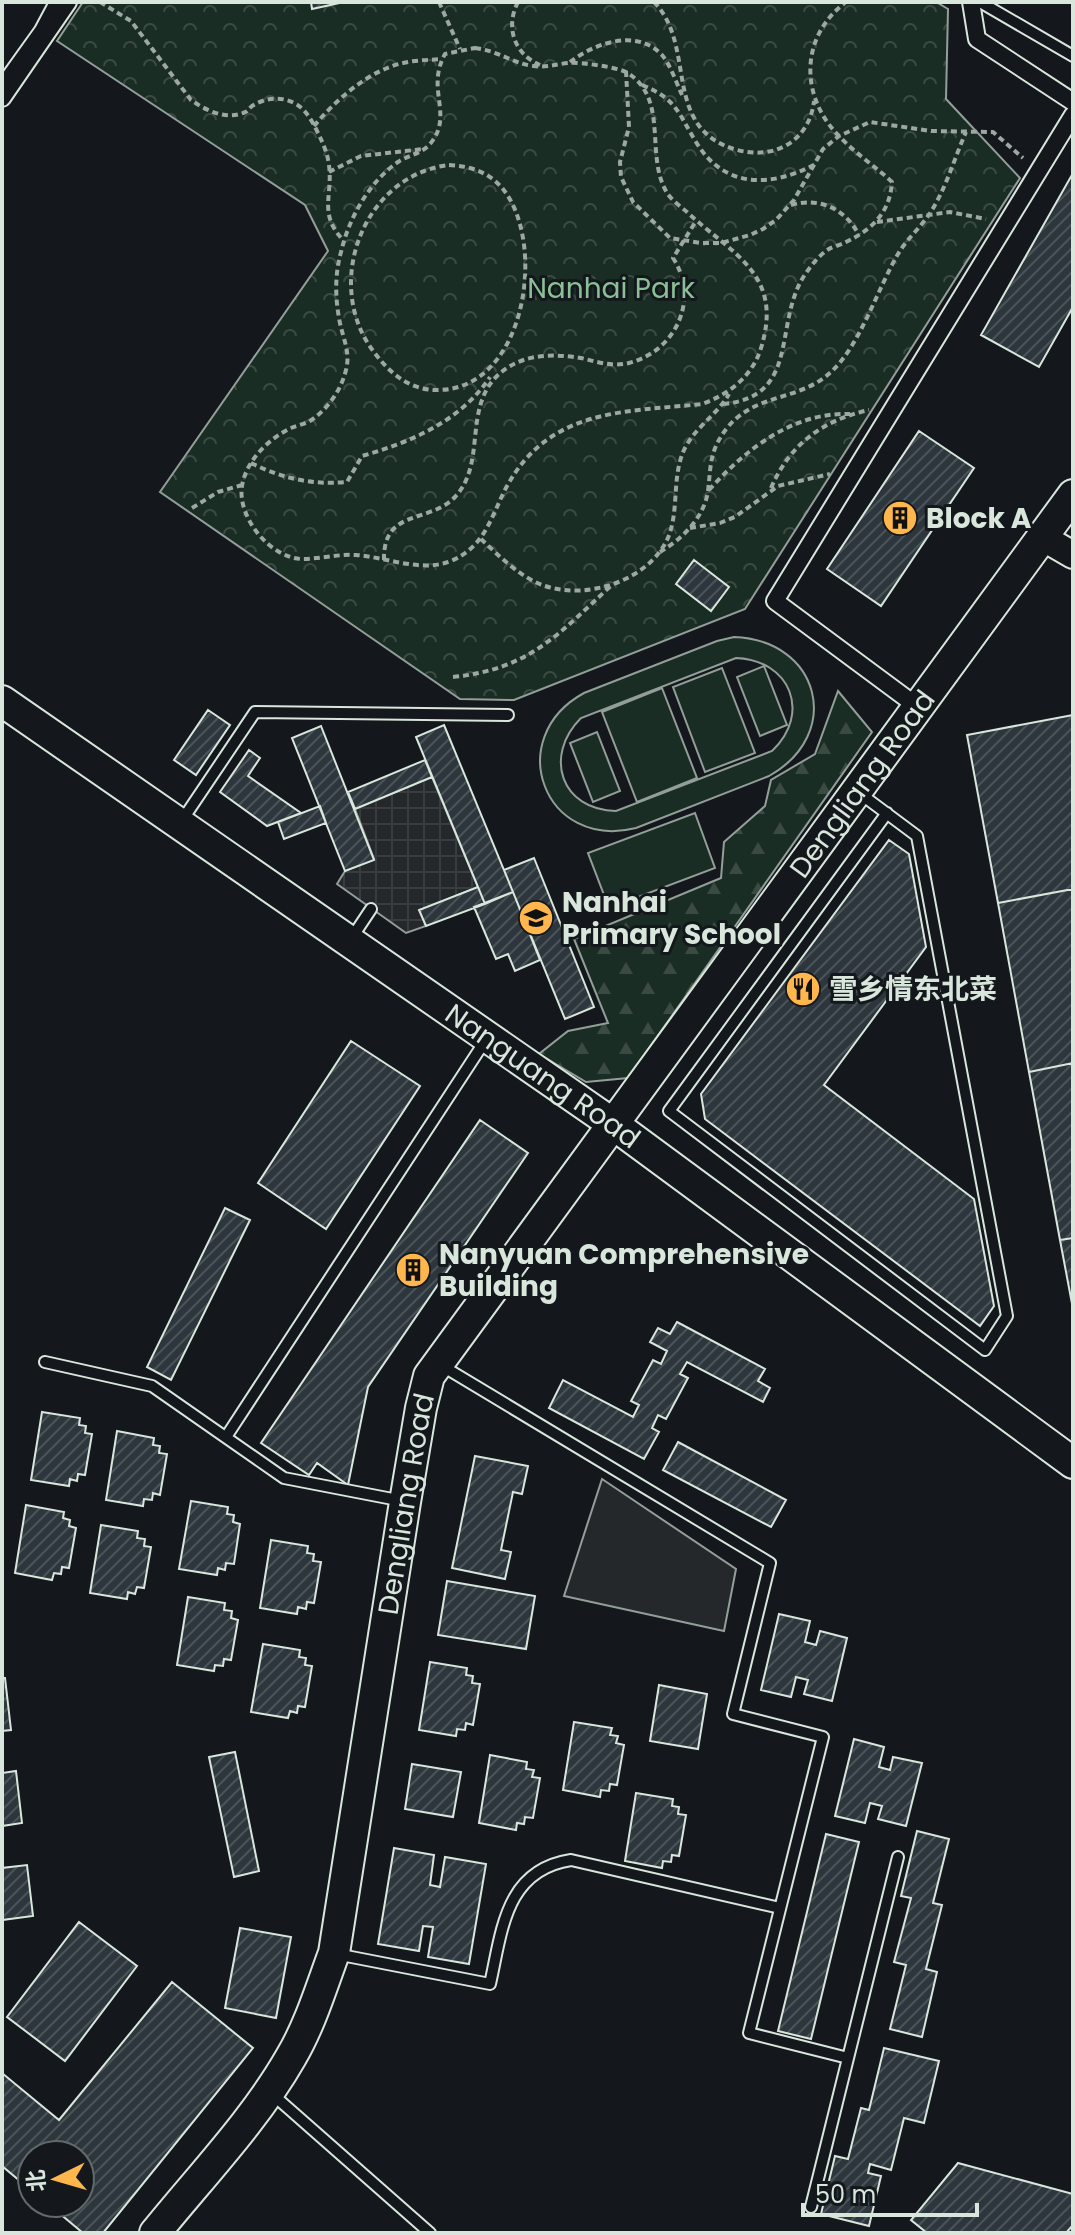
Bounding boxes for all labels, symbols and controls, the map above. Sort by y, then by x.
park label: Nanhai Park [527,269,695,308]
building icon: Block A [881,499,919,537]
place label: Block A [926,499,1032,538]
street label: Dengliang Road [780,682,944,886]
place label: Nanhai Primary School [562,883,781,954]
school or university icon: Nanhai Primary School [517,899,555,937]
restaurant icon: 雪乡情东北菜 [784,970,822,1008]
place label: 雪乡情东北菜 [829,970,997,1009]
street label: Nanguang Road [438,994,648,1157]
place label: Nanyuan Comprehensive Building [439,1235,809,1306]
building icon: Nanyuan Comprehensive Building [394,1251,432,1289]
street label: Dengliang Road [368,1389,443,1618]
north arrow [16,2139,96,2219]
scale bar [803,2167,977,2217]
text: 北 [20,2168,53,2193]
text: 50 m [815,2178,876,2211]

